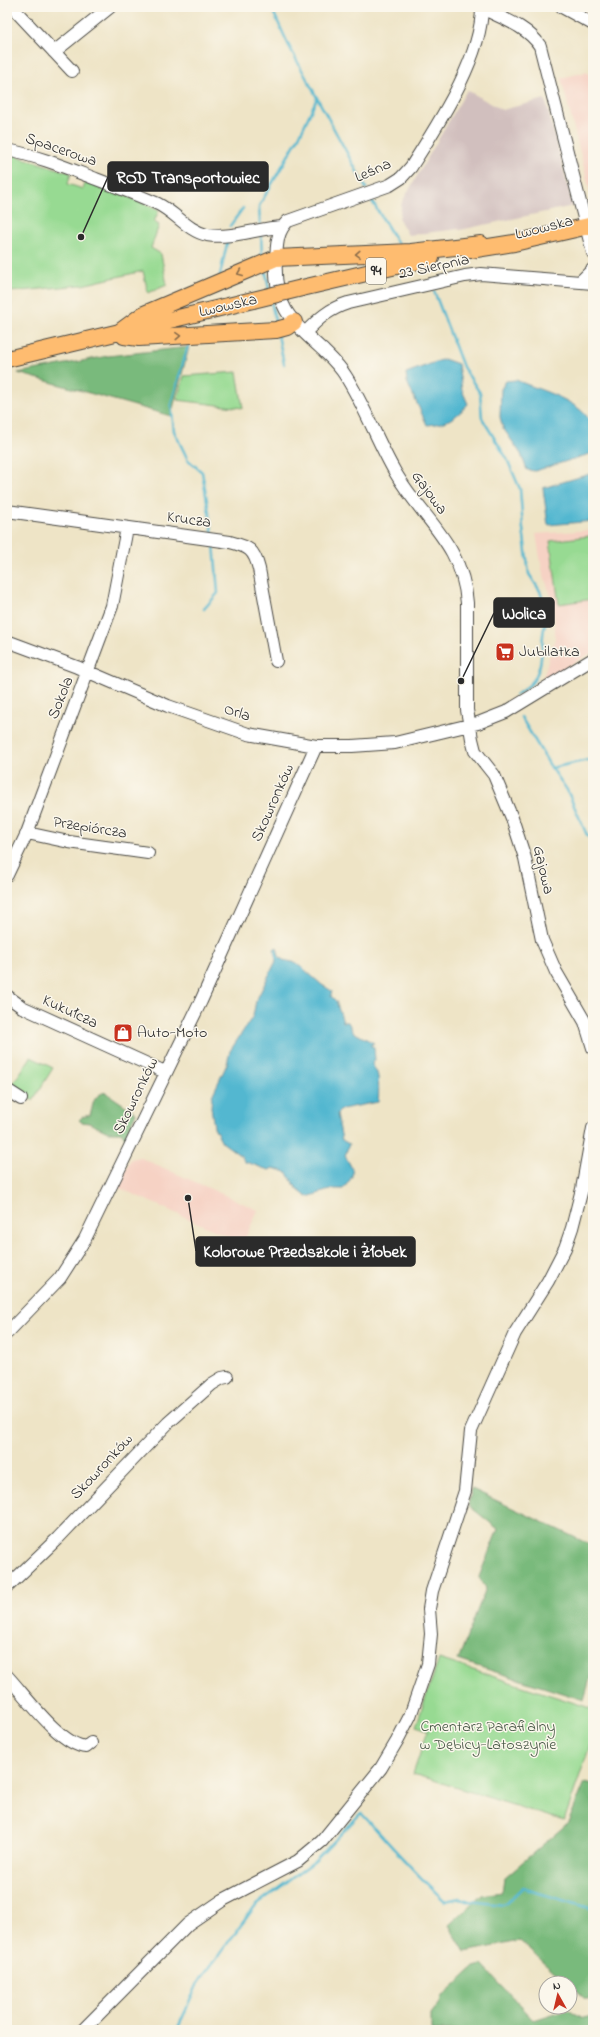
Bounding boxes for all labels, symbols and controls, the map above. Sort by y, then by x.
street label: Spacerowa [22,127,100,173]
street label: Leśna [351,152,395,190]
callout: ROD Transportowiec [108,162,268,191]
text: ROD Transportowiec [116,166,260,191]
street label: Lwowska [513,209,575,247]
street label: 23 Sierpnia [396,248,472,286]
one-way arrow [355,250,361,258]
road number: 94 [366,258,386,284]
one-way arrow [237,268,244,276]
street label: Lwowska [197,288,259,324]
one-way arrow [175,331,181,340]
street label: Gajowa [405,466,453,520]
street label: Krucza [165,505,213,535]
callout: Wolica [494,598,554,627]
text: Wolica [502,602,546,627]
place label: Jubilatka [519,640,580,664]
supermarket icon: Jubilatka [494,641,516,663]
street label: Sokola [42,673,80,723]
street label: Orla [220,697,254,729]
street label: Skowronków [245,760,301,846]
street label: Przepiórcza [51,810,129,846]
street label: Gajowa [526,843,560,897]
street label: Kukułcza [38,989,102,1035]
place label: Auto-Moto [137,1021,207,1045]
shop icon: Auto-Moto [112,1022,134,1044]
street label: Skowronków [107,1053,165,1139]
callout: Kolorowe Przedszkole i Żłobek [196,1237,415,1266]
text: Kolorowe Przedszkole i Żłobek [203,1240,407,1265]
street label: Skowronków [65,1428,139,1506]
park label: Cmentarz Parafialny w Dębicy-Latoszynie [420,1715,557,1757]
north arrow [538,1975,578,2015]
text: N [552,1978,562,1995]

